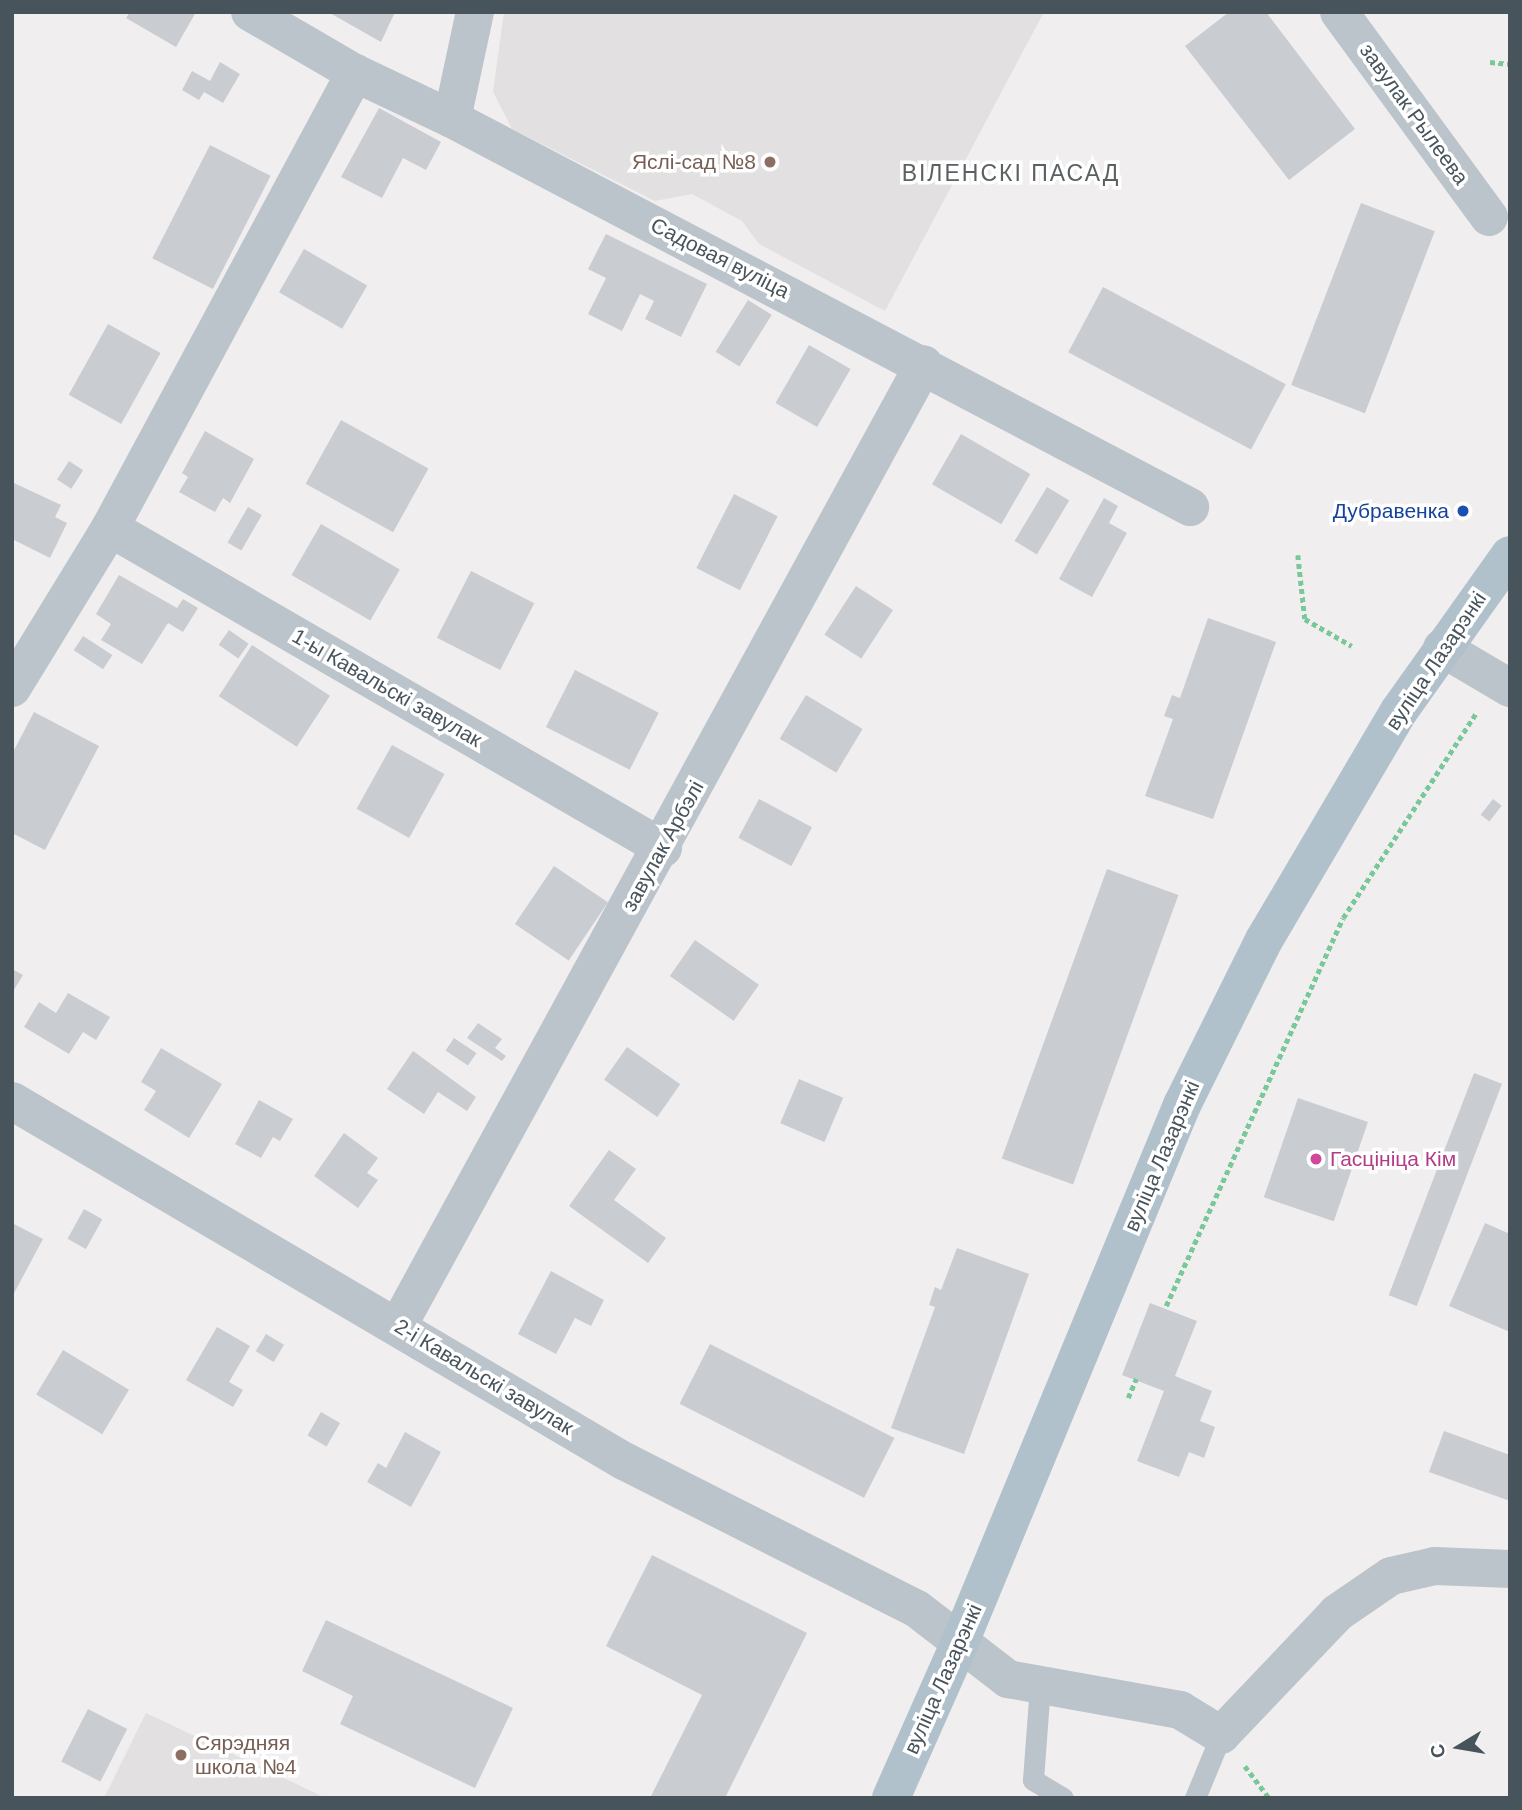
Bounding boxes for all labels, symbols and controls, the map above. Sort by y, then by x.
street label: завулак Рылеева [1354,39,1474,189]
place label: Яслі-сад №8 [632,149,756,175]
marker: Яслі-сад №8 [762,154,778,170]
district label: ВІЛЕНСКІ ПАСАД [903,159,1119,187]
street label: Садовая вуліца [646,212,794,304]
place label: Дубравенка [1333,498,1449,524]
marker: Дубравенка [1455,503,1471,519]
street label: вуліца Лазарэнкі [1380,587,1492,735]
street label: 1-ы Кавальскі завулак [288,623,486,753]
street label: завулак Арбэлі [617,776,709,916]
street label: вуліца Лазарэнкі [1119,1077,1205,1235]
place label: Гасцініца Кім [1330,1146,1456,1172]
marker: Гасцініца Кім [1308,1151,1324,1167]
street label: 2-і Кавальскі завулак [390,1314,578,1440]
street label: вуліца Лазарэнкі [899,1600,987,1758]
north arrow [1424,1712,1494,1782]
place label: Сярэдняя школа №4 [195,1730,296,1780]
text: С [1426,1742,1450,1760]
marker: Сярэдняя школа №4 [173,1747,189,1763]

